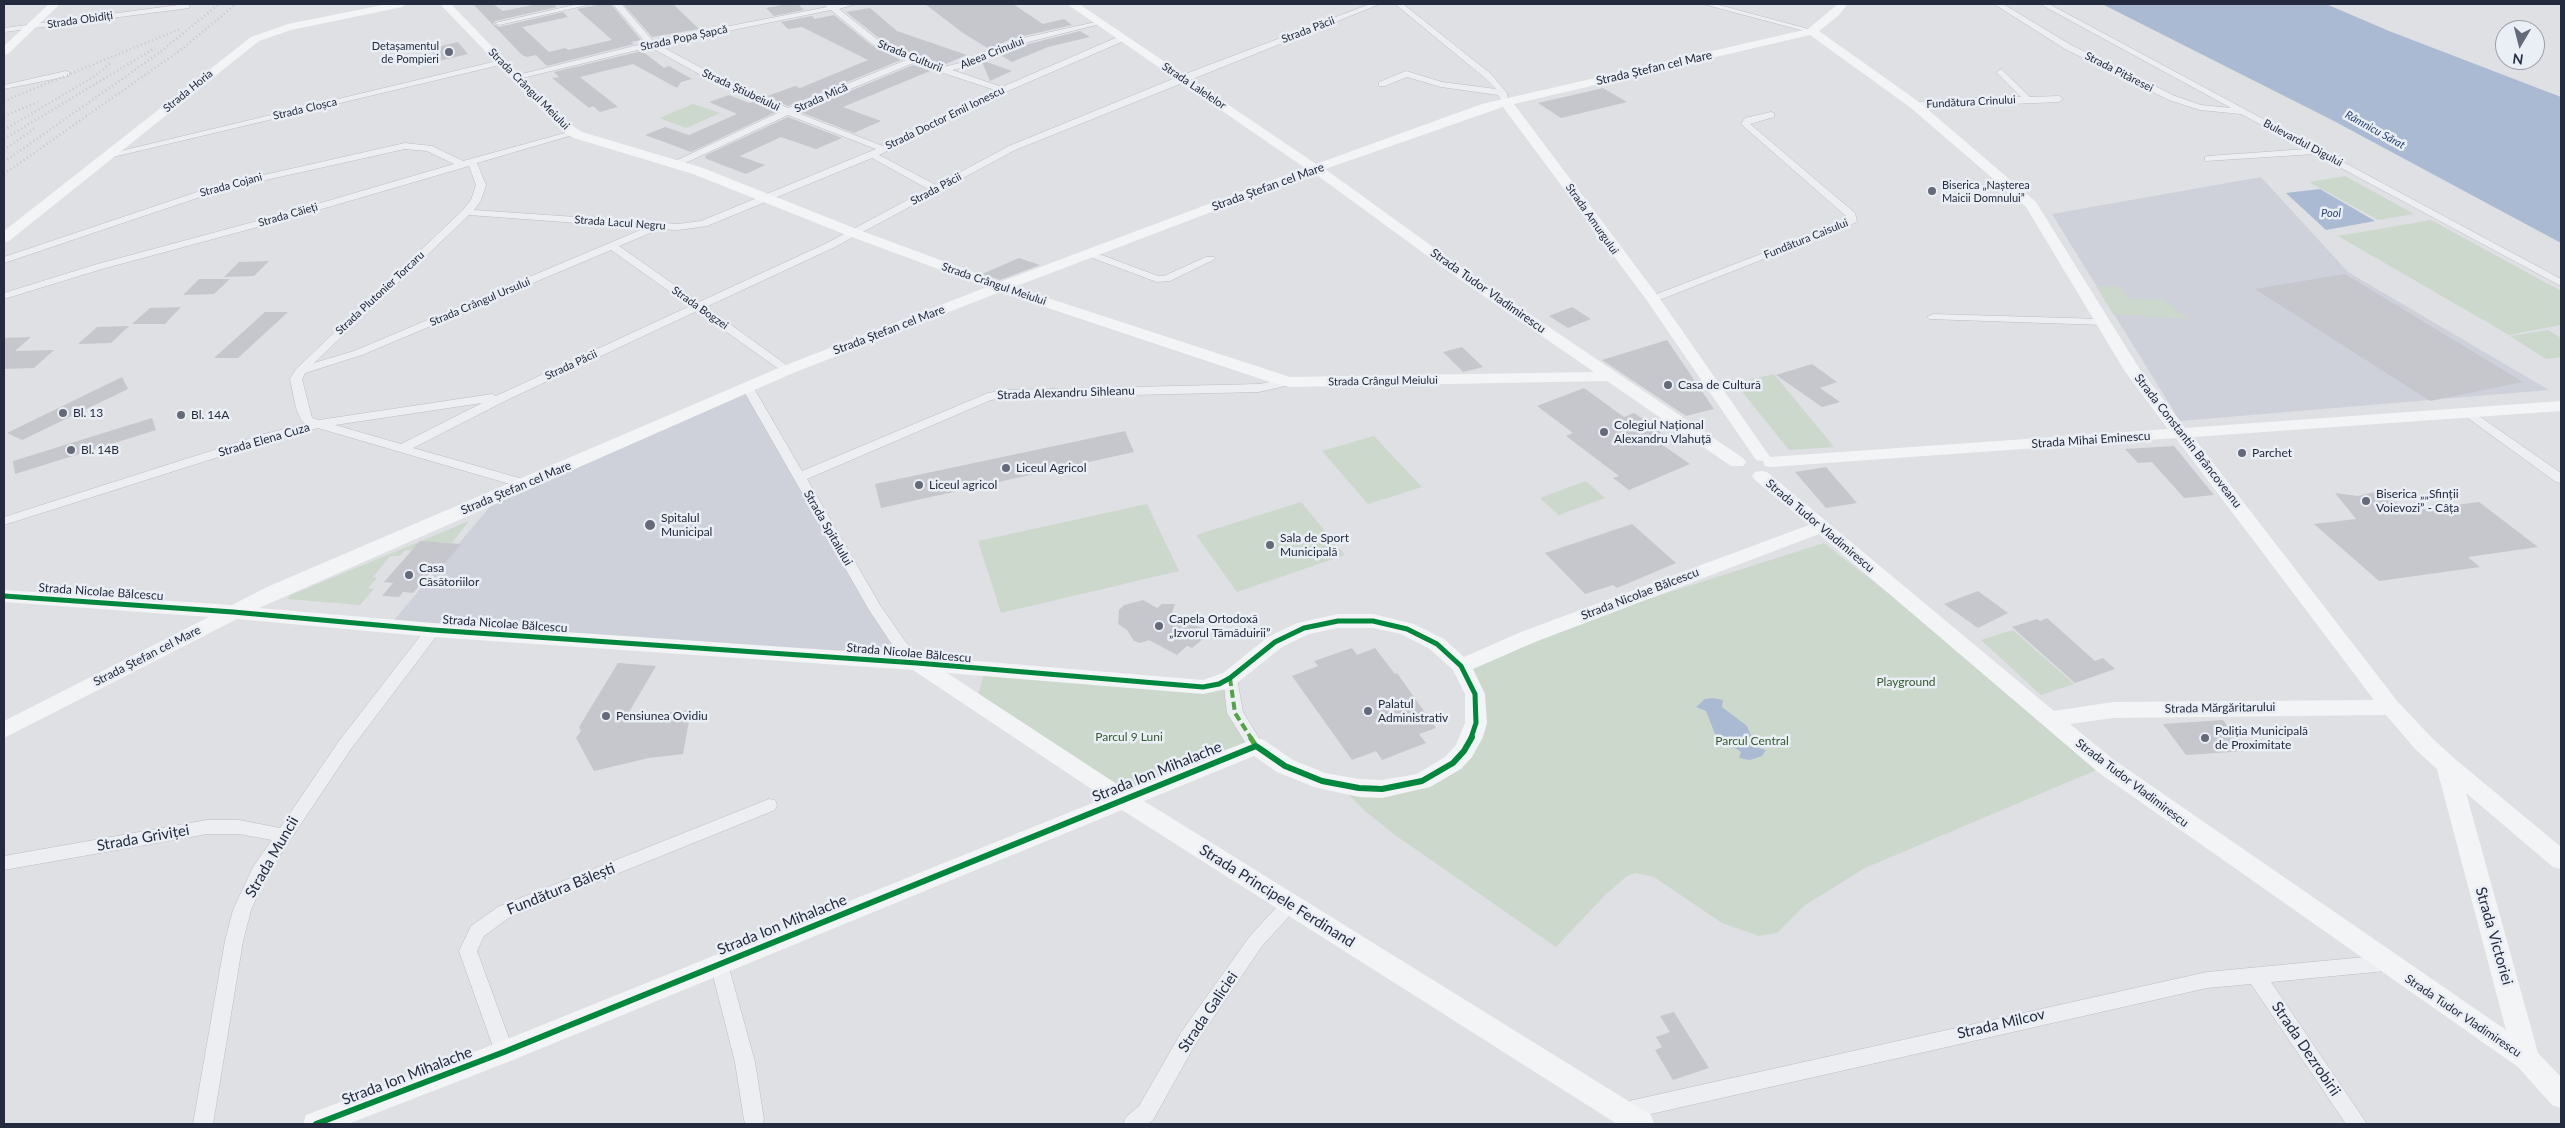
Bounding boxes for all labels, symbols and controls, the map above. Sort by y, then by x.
street label: Strada Obidiți [46,9,114,31]
street label: Strada Păcii [1280,14,1336,46]
north arrow [2495,20,2545,70]
street label: Strada Popa Șapcă [639,22,729,54]
street label: Aleea Crinului [958,34,1026,72]
street label: Strada Culturii [876,37,944,75]
place label: Detașamentul de Pompieri [372,39,439,65]
marker: Detașamentul de Pompieri [443,46,455,58]
street label: Strada Crângul Meiului [486,46,572,132]
street label: Strada Ștefan cel Mare [1595,48,1713,88]
street label: Strada Pităresei [2083,49,2155,95]
text: N [2511,50,2525,69]
street label: Strada Lalelelor [1160,60,1228,112]
street label: Strada Știubeiului [700,66,782,114]
street label: Strada Horia [161,67,215,115]
street label: Strada Mică [792,80,850,116]
street label: Strada Doctor Emil Ionescu [883,83,1007,153]
street label: Fundătura Crinului [1926,93,2016,111]
street label: Strada Cloșca [272,95,338,123]
water label: Râmnicu Sărat [2343,108,2407,152]
street label: Bulevardul Digului [2261,117,2345,169]
street label: Strada Ștefan cel Mare [1210,160,1326,214]
street label: Strada Cojani [198,170,264,200]
street label: Strada Păcii [908,170,964,208]
place label: Biserica „Nașterea Maicii Domnului” [1942,178,2030,204]
street label: Strada Amurgului [1563,181,1621,257]
marker: Biserica „Nașterea Maicii Domnului” [1926,185,1938,197]
street label: Strada Căieți [257,200,319,230]
water label: Pool [2321,206,2341,220]
street label: Strada Lacul Negru [574,213,666,233]
street label: Fundătura Caisului [1762,216,1850,262]
street label: Strada Tudor Vladimirescu [1428,246,1548,336]
street label: Strada Plutonier Torcaru [333,248,427,338]
street label: Strada Crângul Meiului [940,260,1048,308]
street label: Strada Crângul Ursului [428,275,532,329]
street label: Strada Bogzei [669,284,731,332]
street label: Strada Ștefan cel Mare [831,302,947,358]
street label: Strada Păcii [543,347,599,383]
street label: Strada Constantin Brâncoveanu [2131,371,2245,511]
street label: Strada Crângul Meiului [1328,373,1438,389]
place label: Casa de Cultură [1678,378,1761,392]
marker: Casa de Cultură [1662,379,1674,391]
street label: Strada Alexandru Sihleanu [997,383,1135,403]
place label: Bl. 13 [73,406,103,420]
marker: Bl. 13 [57,407,69,419]
place label: Bl. 14A [191,408,229,422]
marker: Bl. 14A [175,409,187,421]
place label: Colegiul Național Alexandru Vlahuță [1614,418,1711,446]
street label: Strada Elena Cuza [217,420,311,460]
marker: Colegiul Național Alexandru Vlahuță [1598,426,1610,438]
street label: Strada Mihai Eminescu [2031,429,2151,451]
place label: Bl. 14B [81,443,119,457]
marker: Bl. 14B [65,444,77,456]
place label: Parchet [2252,446,2292,460]
marker: Parchet [2236,447,2248,459]
street label: Strada Ștefan cel Mare [459,458,573,518]
place label: Liceul Agricol [1016,461,1086,475]
marker: Liceul Agricol [1000,462,1012,474]
street label: Strada Tudor Vladimirescu [1763,476,1877,576]
place label: Liceul agricol [929,478,997,492]
marker: Liceul agricol [913,479,925,491]
place label: Biserica „„Sfinții Voievozi” - Câța [2376,487,2459,515]
street label: Strada Spitalului [801,488,855,568]
marker: Biserica „„Sfinții Voievozi” - Câța [2360,495,2372,507]
place label: Spitalul Municipal [661,511,712,539]
marker: Spitalul Municipal [643,518,657,532]
place label: Sala de Sport Municipală [1280,531,1349,559]
marker: Sala de Sport Municipală [1264,539,1276,551]
place label: Casa Căsătoriilor [419,561,479,589]
street label: Strada Nicolae Bălcescu [1579,565,1701,623]
marker: Casa Căsătoriilor [403,569,415,581]
street label: Strada Nicolae Bălcescu [38,580,164,604]
street label: Strada Nicolae Bălcescu [442,612,568,636]
place label: Capela Ortodoxă „Izvorul Tămăduirii” [1169,612,1270,640]
marker: Capela Ortodoxă „Izvorul Tămăduirii” [1153,620,1165,632]
street label: Strada Ștefan cel Mare [91,623,203,689]
street label: Strada Nicolae Bălcescu [846,640,972,666]
park label: Playground [1876,675,1936,689]
place label: Palatul Administrativ [1378,697,1448,725]
street label: Strada Mărgăritarului [2164,700,2276,716]
marker: Palatul Administrativ [1362,705,1374,717]
place label: Pensiunea Ovidiu [616,709,708,723]
marker: Pensiunea Ovidiu [600,710,612,722]
place label: Poliția Municipală de Proximitate [2215,724,2308,752]
park label: Parcul 9 Luni [1095,730,1163,744]
marker: Poliția Municipală de Proximitate [2199,732,2211,744]
park label: Parcul Central [1715,734,1789,748]
street label: Strada Tudor Vladimirescu [2073,736,2191,830]
street label: Strada Ion Mihalache [1090,738,1224,806]
street label: Strada Muncii [242,813,302,901]
street label: Strada Griviței [95,821,191,855]
street label: Strada Principele Ferdinand [1196,841,1358,951]
street label: Fundătura Bălești [504,859,618,919]
street label: Strada Victoriei [2471,885,2517,987]
street label: Strada Ion Mihalache [715,891,849,959]
street label: Strada Galiciei [1174,968,1242,1056]
street label: Strada Tudor Vladimirescu [2402,972,2524,1060]
street label: Strada Dezrobirii [2268,998,2344,1100]
street label: Strada Milcov [1955,1005,2047,1043]
street label: Strada Ion Mihalache [339,1043,475,1109]

